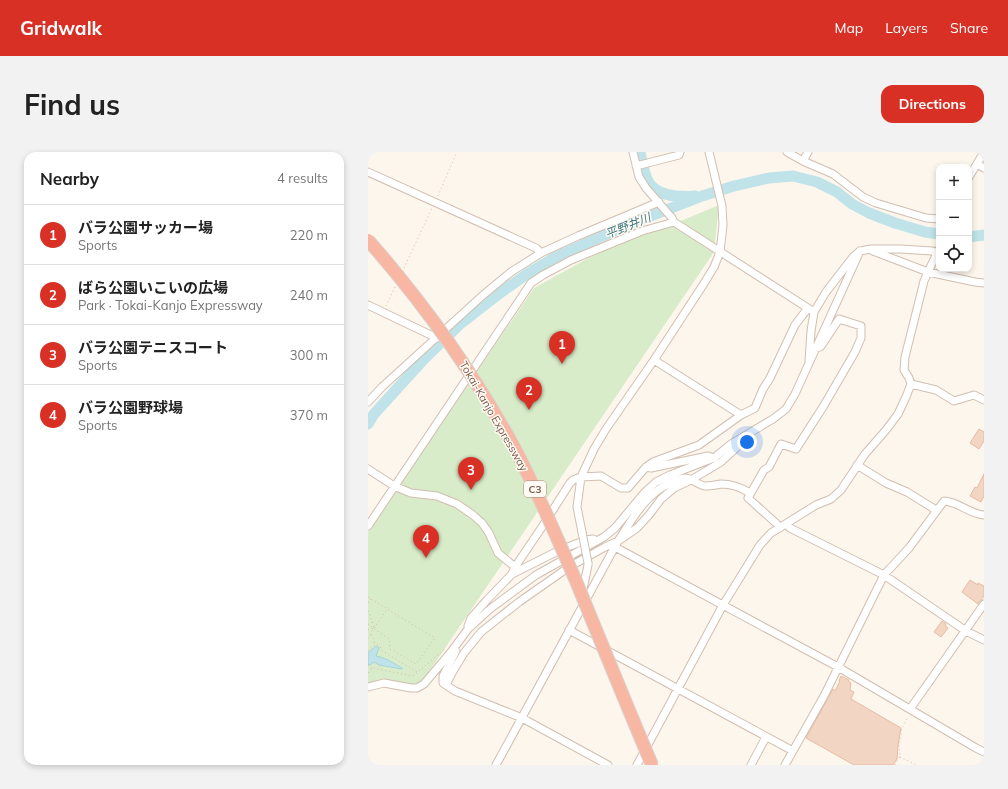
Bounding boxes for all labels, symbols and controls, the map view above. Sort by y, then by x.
text: Gridwalk [20,16,102,40]
text: Map [834,19,863,37]
text: Layers [885,19,928,37]
text: Share [950,19,988,37]
button: Directions [881,85,984,123]
text: Find us [24,87,120,122]
map controls [936,164,972,272]
button: + [936,164,972,200]
text: Nearby [40,168,99,189]
text: 4 results [277,170,328,186]
button: − [936,200,972,236]
water label: 平野井川 [603,209,655,241]
text: バラ公園サッカー場 [78,218,213,237]
text: 1 [49,227,57,243]
text: 220 m [290,227,328,243]
button: locate [936,236,972,272]
text: Sports [78,237,117,253]
text: ばら公園いこいの広場 [78,278,228,297]
text: 2 [49,287,57,303]
text: 240 m [290,287,328,303]
text: Park · Tokai-Kanjo Expressway [78,297,263,313]
pin: 1 [549,331,575,364]
text: バラ公園テニスコート [78,338,228,357]
text: 3 [49,347,57,363]
text: 300 m [290,347,328,363]
text: Sports [78,357,117,373]
street label: Tokai-Kanjo Expressway [457,358,531,474]
pin: 2 [516,377,542,410]
text: バラ公園野球場 [78,398,183,417]
text: 4 [49,407,57,423]
text: 370 m [290,407,328,423]
text: Sports [78,417,117,433]
your location [737,432,757,452]
pin: 3 [458,457,484,490]
road number: C3 [524,481,546,497]
pin: 4 [413,525,439,558]

